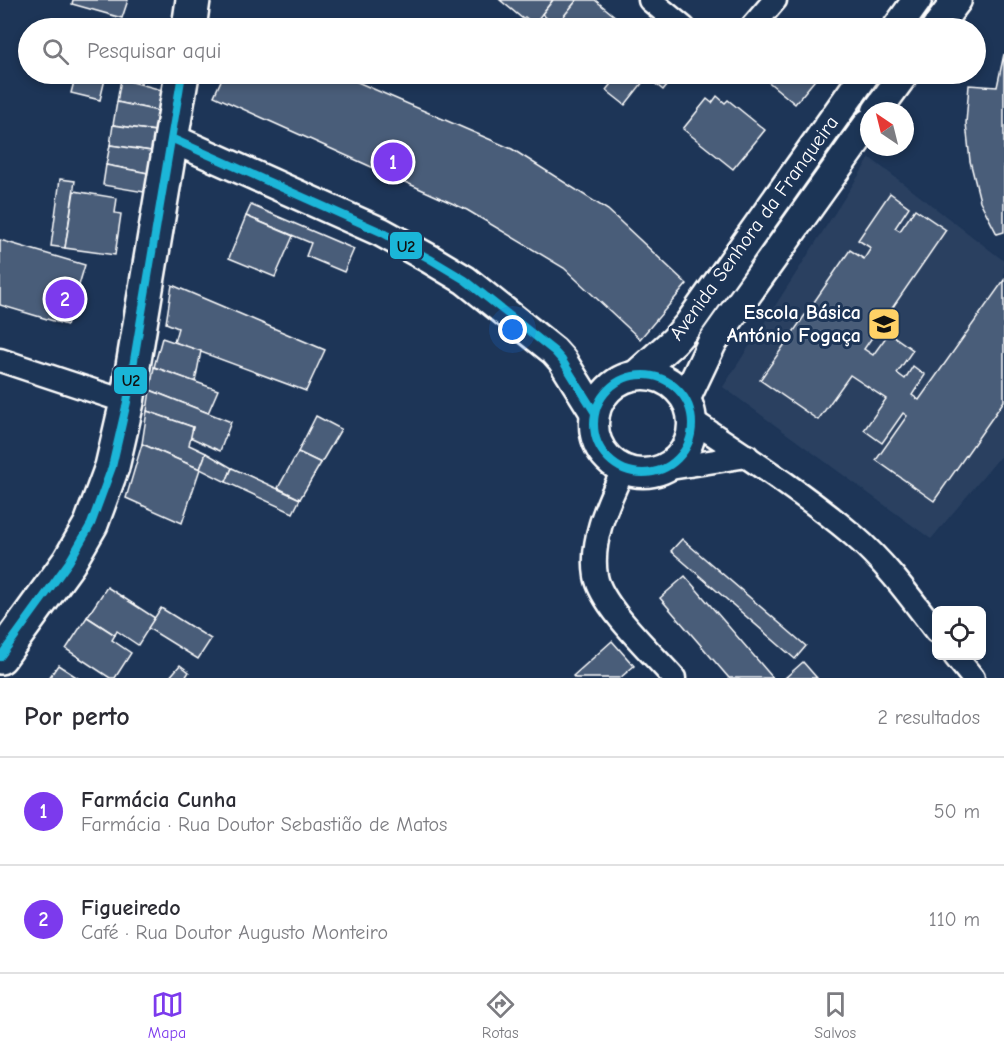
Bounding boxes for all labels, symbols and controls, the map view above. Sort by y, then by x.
search box [18,18,986,84]
icon: search [39,35,72,68]
text: Pesquisar aqui [87,38,222,64]
north arrow [860,102,914,156]
street label: Avenida Senhora da Franqueira [665,111,843,345]
pin: 1 [374,140,412,184]
line badge: U2 [389,231,423,260]
text: U2 [397,238,415,256]
pin: 2 [46,276,84,322]
place label: Escola Básica António Fogaça [727,301,861,347]
school or university icon: Escola Básica António Fogaça [866,306,902,342]
your location [498,315,527,344]
line badge: U2 [113,366,148,395]
text: U2 [122,372,140,390]
map controls [932,606,986,660]
button: locate [932,606,986,660]
text: Por perto [24,702,130,732]
text: 2 resultados [878,706,980,729]
text: Farmácia Cunha [81,787,237,813]
text: 1 [40,800,47,823]
text: 50 m [934,800,980,823]
text: Farmácia · Rua Doutor Sebastião de Matos [81,813,447,836]
text: Figueiredo [81,895,181,921]
text: 2 [39,908,48,931]
text: 110 m [929,908,980,931]
text: Café · Rua Doutor Augusto Monteiro [81,921,388,944]
tab: Mapa [148,988,186,1042]
tab: Rotas [482,988,519,1042]
tab: Salvos [814,988,856,1042]

